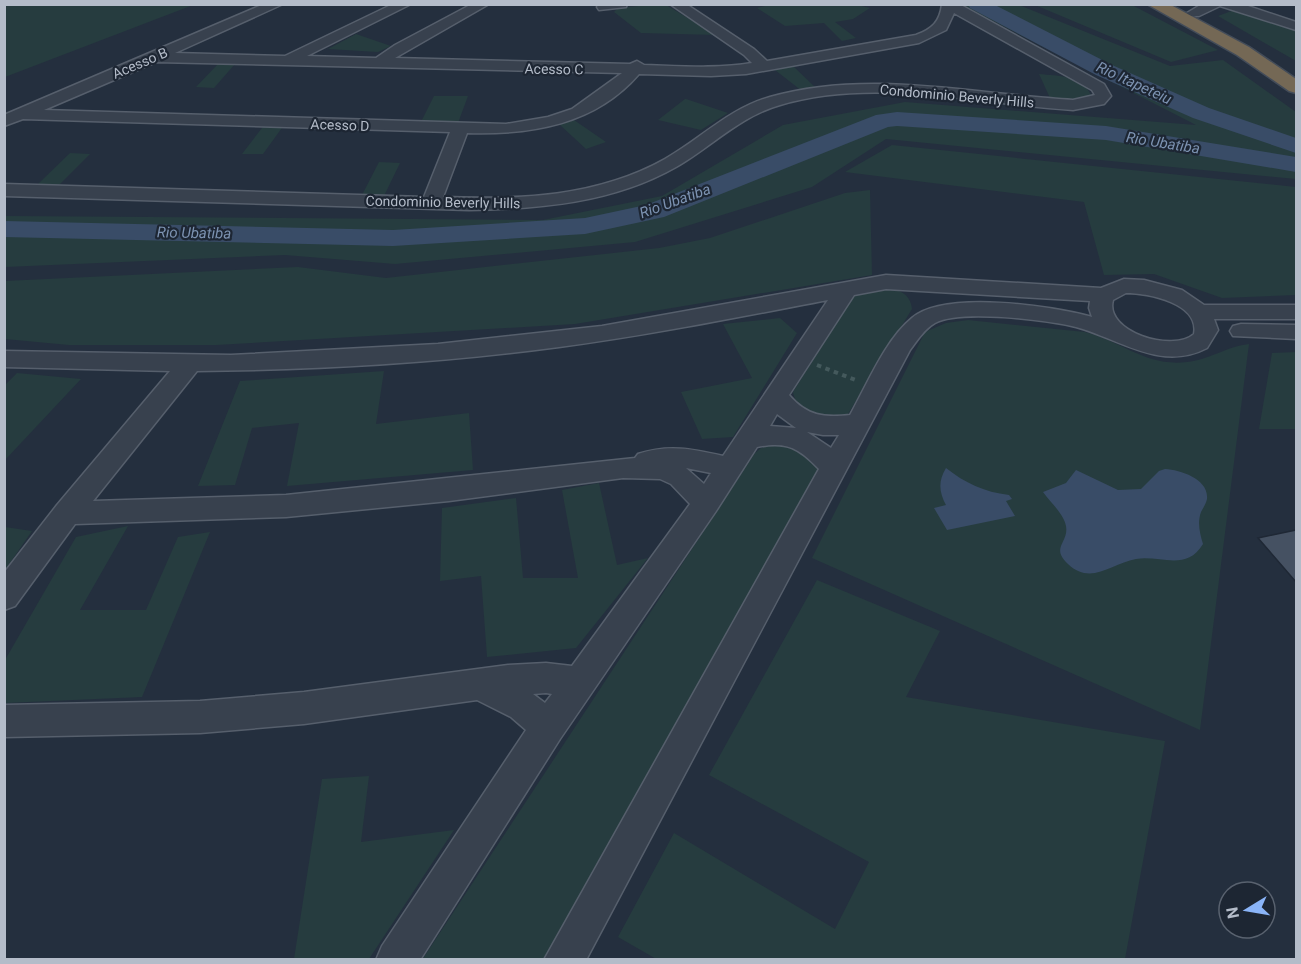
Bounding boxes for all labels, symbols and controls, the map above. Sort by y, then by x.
street label: Acesso B [110,44,170,82]
water label: Rio Itapeteiu [1093,58,1175,108]
street label: Acesso C [524,60,584,78]
street label: Condominio Beverly Hills [879,81,1035,111]
street label: Acesso D [310,116,370,134]
water label: Rio Ubatiba [1125,128,1201,158]
water label: Rio Ubatiba [637,180,713,222]
street label: Condominio Beverly Hills [365,193,521,211]
water label: Rio Ubatiba [157,223,231,243]
north arrow [1217,880,1277,940]
text: N [1222,905,1243,920]

